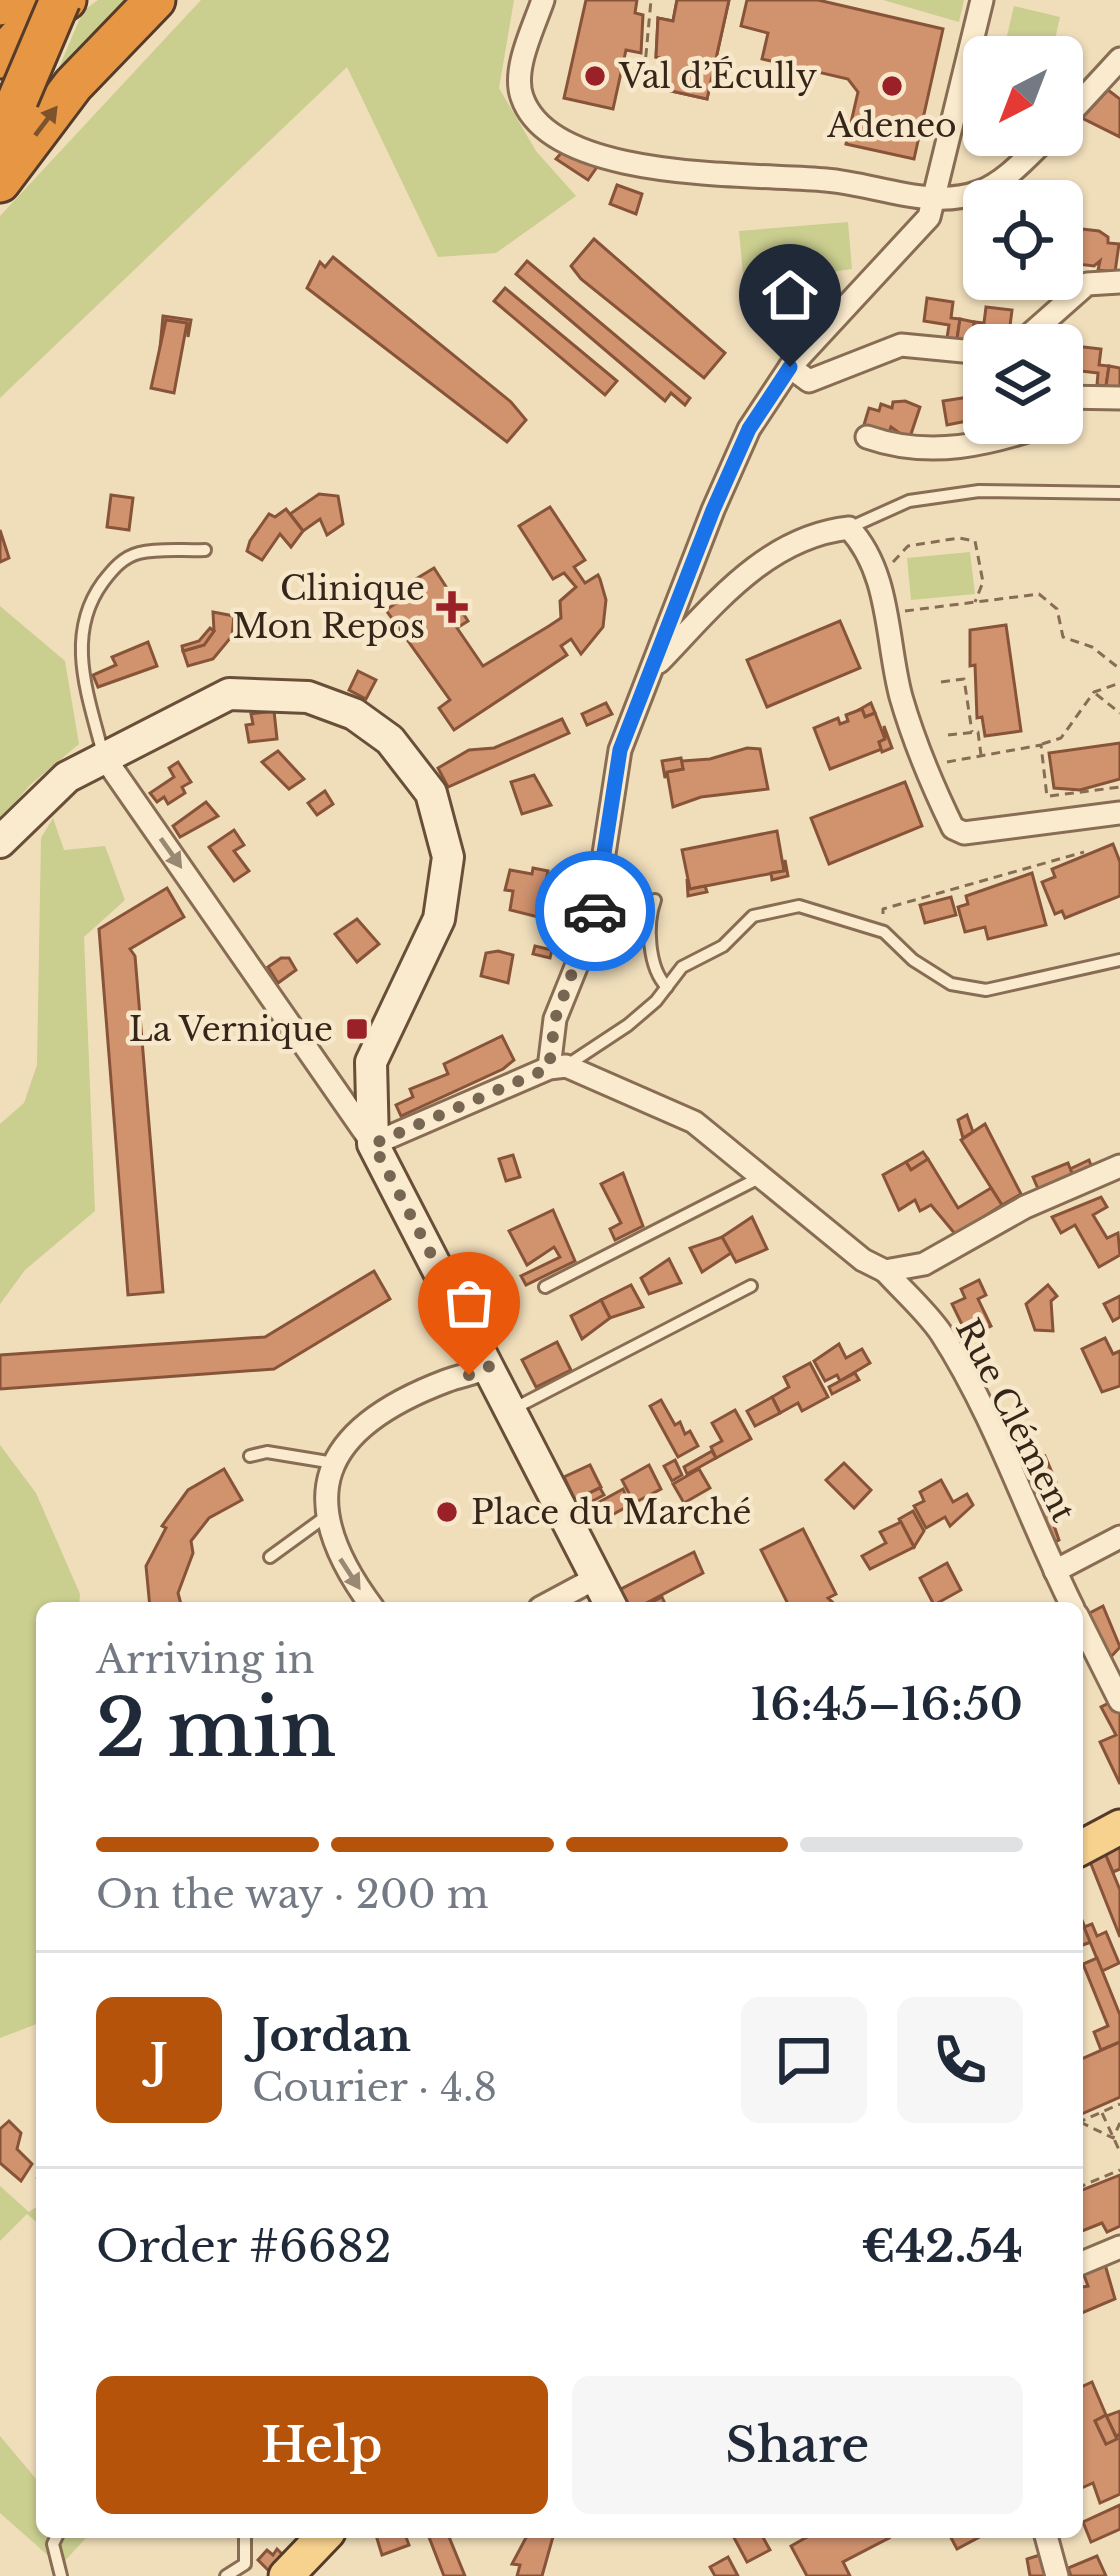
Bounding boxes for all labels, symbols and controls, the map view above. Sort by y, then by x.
north arrow [963,36,1083,156]
map controls [963,36,1083,444]
place label: Val d’Écully [618,56,817,97]
marker: Val d’Écully [582,63,608,89]
marker: Adeneo [879,73,905,99]
one-way arrow [34,105,58,137]
place label: Adeneo [826,105,957,146]
button: locate [963,180,1083,300]
pin [739,244,841,367]
icon: home [757,262,823,328]
button: layers [963,324,1083,444]
place label: Clinique Mon Repos [232,568,425,647]
marker: Clinique Mon Repos [436,591,468,623]
one-way arrow [159,837,182,869]
courier [535,851,655,971]
icon: car [562,878,628,944]
place label: La Vernique [129,1009,333,1050]
marker: La Vernique [344,1016,370,1042]
pin [418,1252,520,1375]
icon: bag [436,1270,502,1336]
street label: Rue Clément [947,1312,1084,1529]
place label: Place du Marché [471,1492,752,1533]
marker: Place du Marché [434,1499,460,1525]
one-way arrow [338,1558,360,1591]
text: Arriving in [96,1635,315,1684]
text: 16:45–16:50 [751,1676,1023,1732]
text: 2 min [96,1680,336,1777]
text: On the way · 200 m [96,1870,489,1919]
button: chat [741,1997,867,2123]
button: phone [897,1997,1023,2123]
text: Jordan [252,2007,411,2063]
text: J [150,2032,168,2088]
text: Courier · 4.8 [252,2063,497,2112]
text: Order #6682 [96,2218,392,2274]
text: €42.54 [861,2218,1023,2274]
button: Help [96,2376,548,2514]
button: Share [572,2376,1023,2514]

